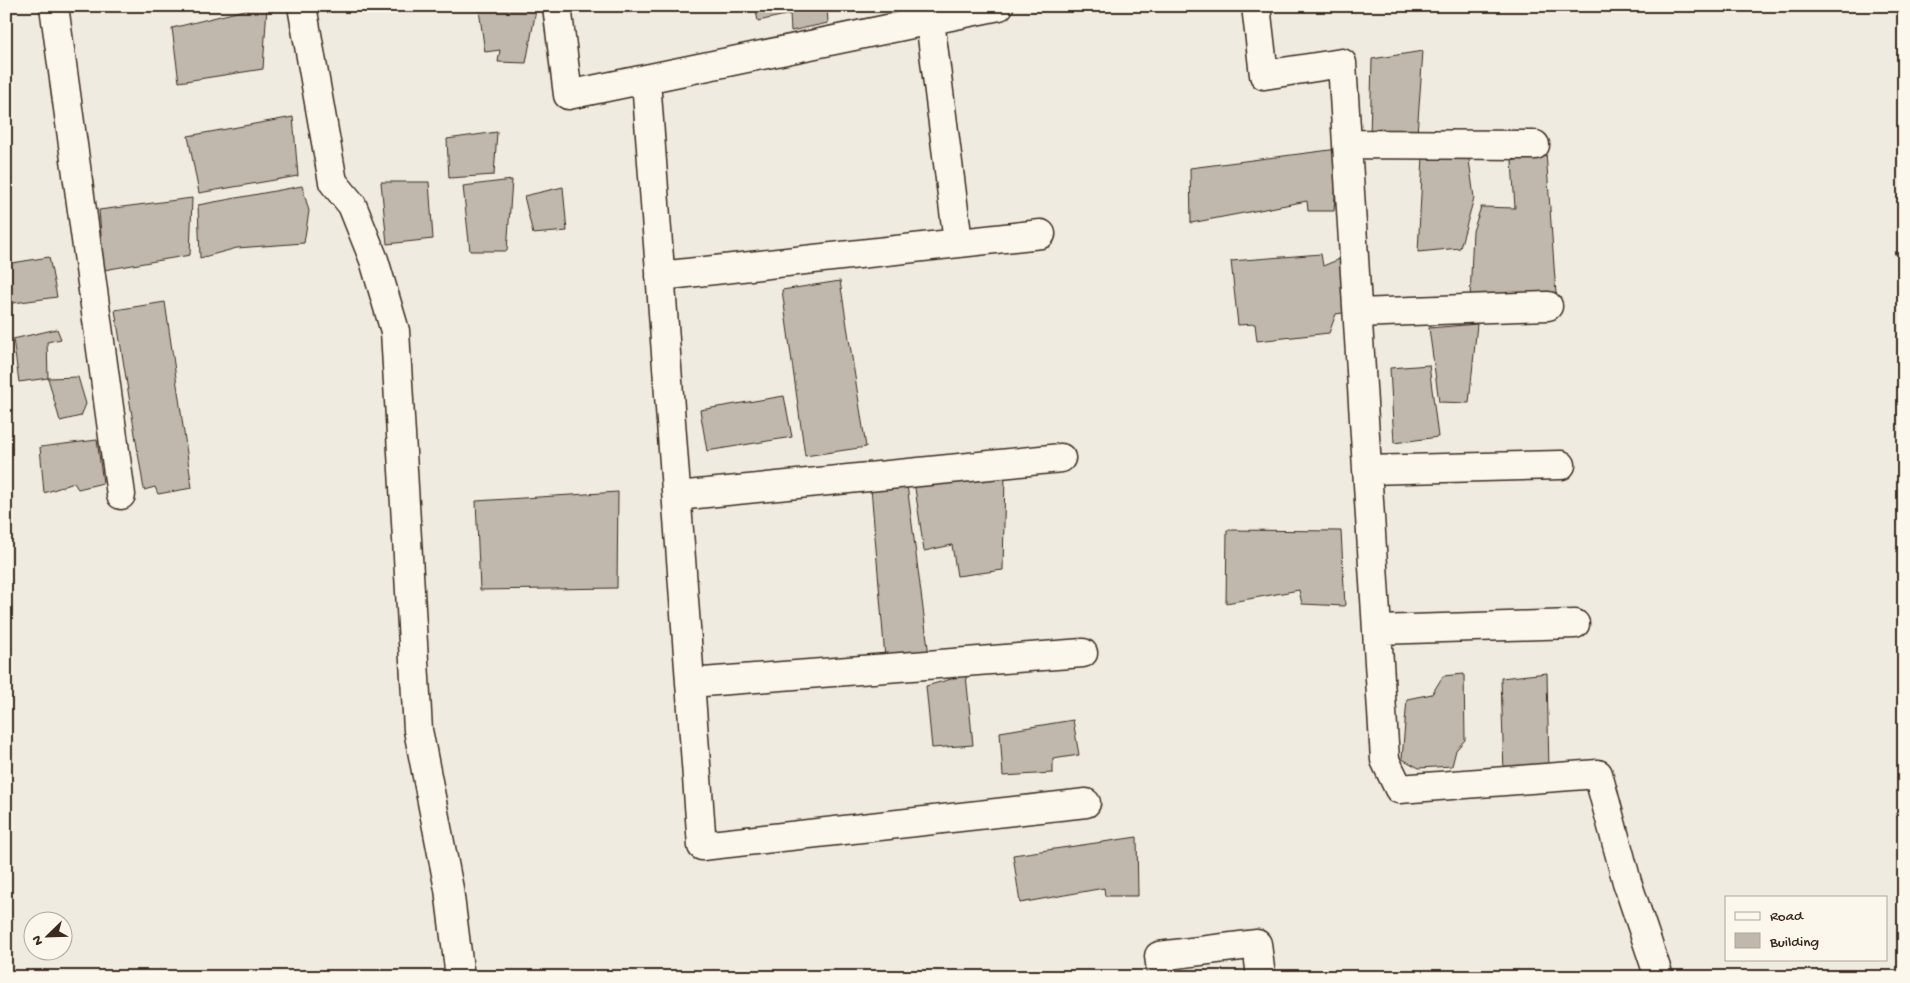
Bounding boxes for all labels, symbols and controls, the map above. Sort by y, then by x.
legend [1725,896,1888,960]
text: Road [1770,908,1804,926]
north arrow [22,910,72,960]
text: N [29,933,48,948]
text: Building [1769,934,1819,952]

